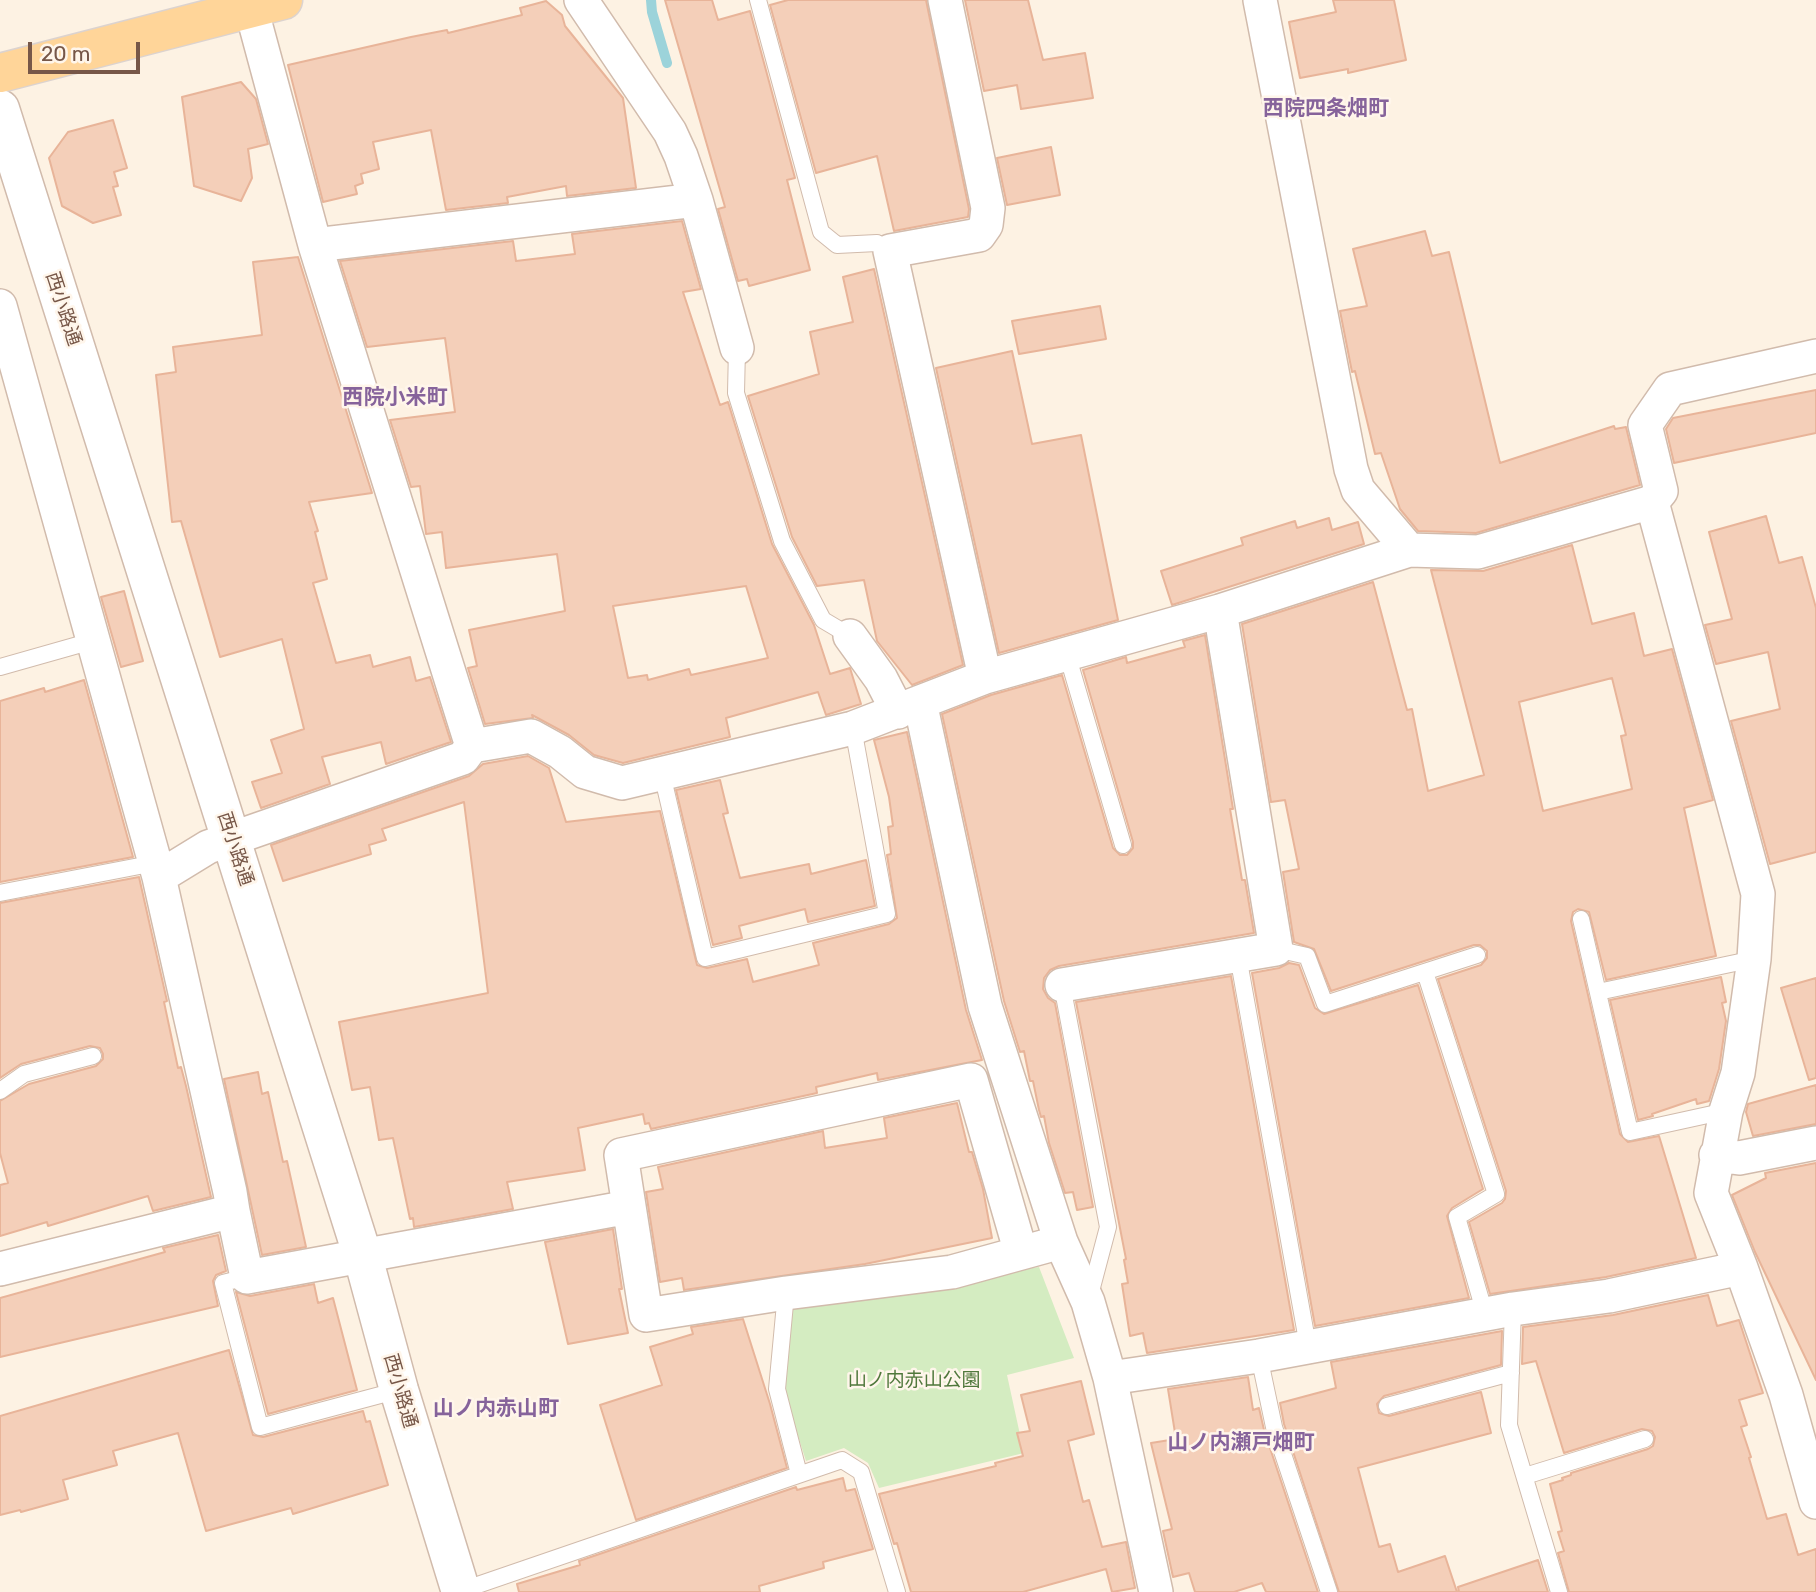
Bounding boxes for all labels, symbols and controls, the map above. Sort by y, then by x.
scale bar [32,28,144,72]
text: 20 m [41,41,90,66]
district label: 西院四条畑町 [1263,96,1389,122]
street label: 西小路通 [40,269,86,349]
district label: 西院小米町 [343,385,447,411]
street label: 西小路通 [212,809,258,889]
street label: 西小路通 [379,1351,421,1431]
park label: 山ノ内赤山公園 [848,1370,980,1392]
district label: 山ノ内赤山町 [433,1396,559,1422]
district label: 山ノ内瀬戸畑町 [1168,1430,1314,1456]

